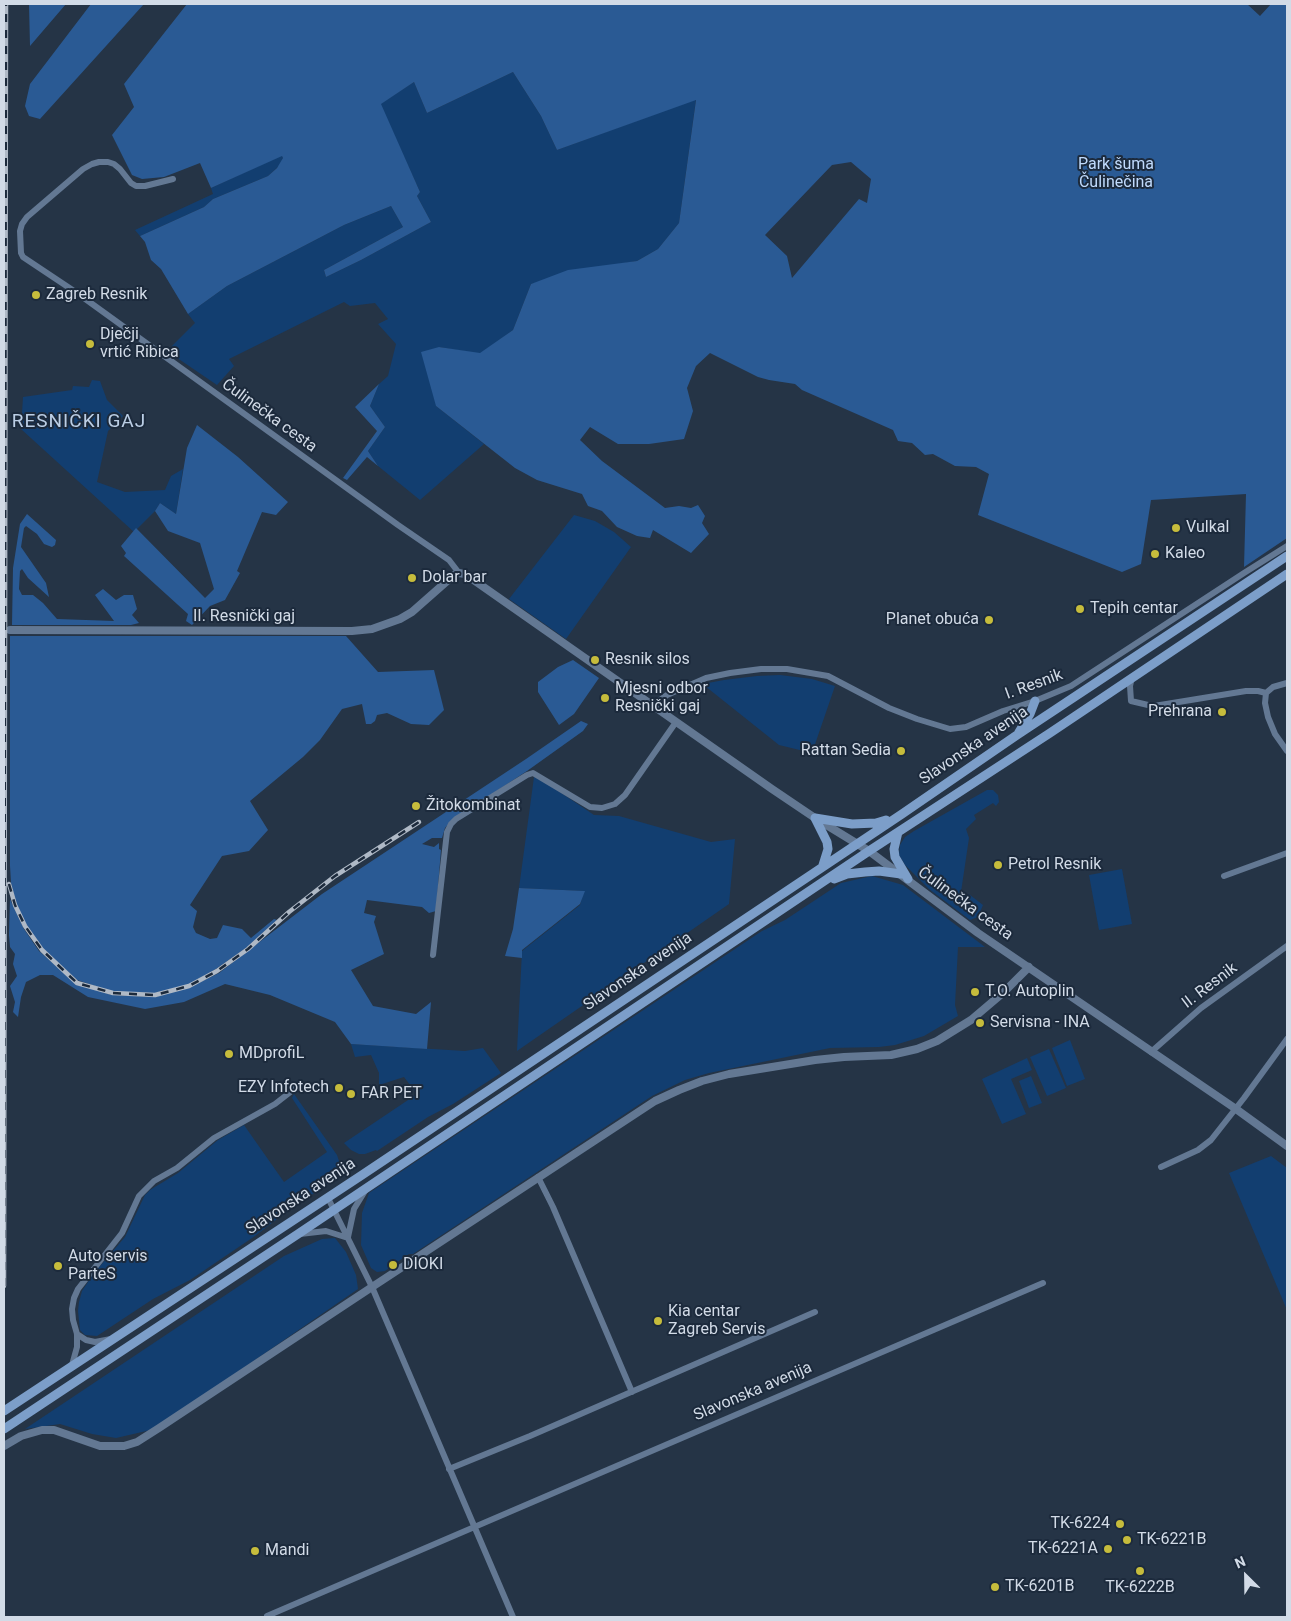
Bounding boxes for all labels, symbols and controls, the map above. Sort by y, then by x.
park label: Park šuma Čulinečina [1078,155,1154,193]
place label: Zagreb Resnik [46,285,147,305]
marker: Zagreb Resnik [30,289,42,301]
place label: Dječji vrtić Ribica [100,325,179,363]
marker: Dječji vrtić Ribica [84,338,96,350]
street label: Čulinečka cesta [218,375,320,457]
district label: RESNIČKI GAJ [10,411,148,433]
place label: Vulkal [1186,518,1229,538]
marker: Vulkal [1170,522,1182,534]
place label: Kaleo [1165,544,1205,564]
marker: Kaleo [1149,548,1161,560]
place label: Dolar bar [422,568,487,588]
marker: Dolar bar [406,572,418,584]
place label: Tepih centar [1090,599,1178,619]
marker: Tepih centar [1074,603,1086,615]
street label: II. Resnički gaj [193,607,295,627]
place label: Planet obuća [886,610,979,630]
marker: Planet obuća [983,614,995,626]
place label: Resnik silos [605,650,690,670]
marker: Resnik silos [589,654,601,666]
street label: I. Resnik [1003,666,1065,704]
place label: Mjesni odbor Resnički gaj [615,679,708,717]
marker: Mjesni odbor Resnički gaj [599,692,611,704]
place label: Prehrana [1148,702,1212,722]
street label: Slavonska avenija [916,703,1032,789]
marker: Prehrana [1216,706,1228,718]
place label: Rattan Sedia [801,741,891,761]
marker: Rattan Sedia [895,745,907,757]
place label: Žitokombinat [426,796,521,816]
marker: Žitokombinat [410,800,422,812]
place label: Petrol Resnik [1008,855,1101,875]
marker: Petrol Resnik [992,859,1004,871]
street label: Čulinečka cesta [914,863,1016,945]
street label: Slavonska avenija [580,929,696,1015]
street label: II. Resnik [1179,959,1241,1013]
place label: T.O. Autoplin [985,982,1074,1002]
marker: T.O. Autoplin [969,986,981,998]
place label: Servisna - INA [990,1013,1090,1033]
marker: Servisna - INA [974,1017,986,1029]
place label: MDprofiL [239,1044,304,1064]
marker: MDprofiL [223,1048,235,1060]
place label: EZY Infotech [238,1078,329,1098]
marker: EZY Infotech [333,1082,345,1094]
place label: FAR PET [361,1084,422,1104]
marker: FAR PET [345,1088,357,1100]
street label: Slavonska avenija [243,1154,359,1240]
place label: Auto servis ParteS [68,1247,148,1285]
place label: DIOKI [403,1255,443,1275]
marker: DIOKI [387,1259,399,1271]
marker: Auto servis ParteS [52,1260,64,1272]
place label: Kia centar Zagreb Servis [668,1302,765,1340]
marker: Kia centar Zagreb Servis [652,1315,664,1327]
street label: Slavonska avenija [691,1358,815,1426]
place label: TK-6224 [1051,1514,1110,1534]
marker: TK-6224 [1114,1518,1126,1530]
place label: TK-6221B [1137,1530,1206,1550]
marker: TK-6221B [1121,1534,1133,1546]
place label: TK-6221A [1028,1539,1098,1559]
place label: Mandi [265,1541,309,1561]
marker: TK-6221A [1102,1543,1114,1555]
marker: Mandi [249,1545,261,1557]
north arrow [1221,1551,1271,1601]
text: N [1232,1553,1248,1571]
marker: TK-6222B [1134,1565,1146,1577]
place label: TK-6201B [1005,1577,1074,1597]
place label: TK-6222B [1105,1578,1175,1598]
marker: TK-6201B [989,1581,1001,1593]

